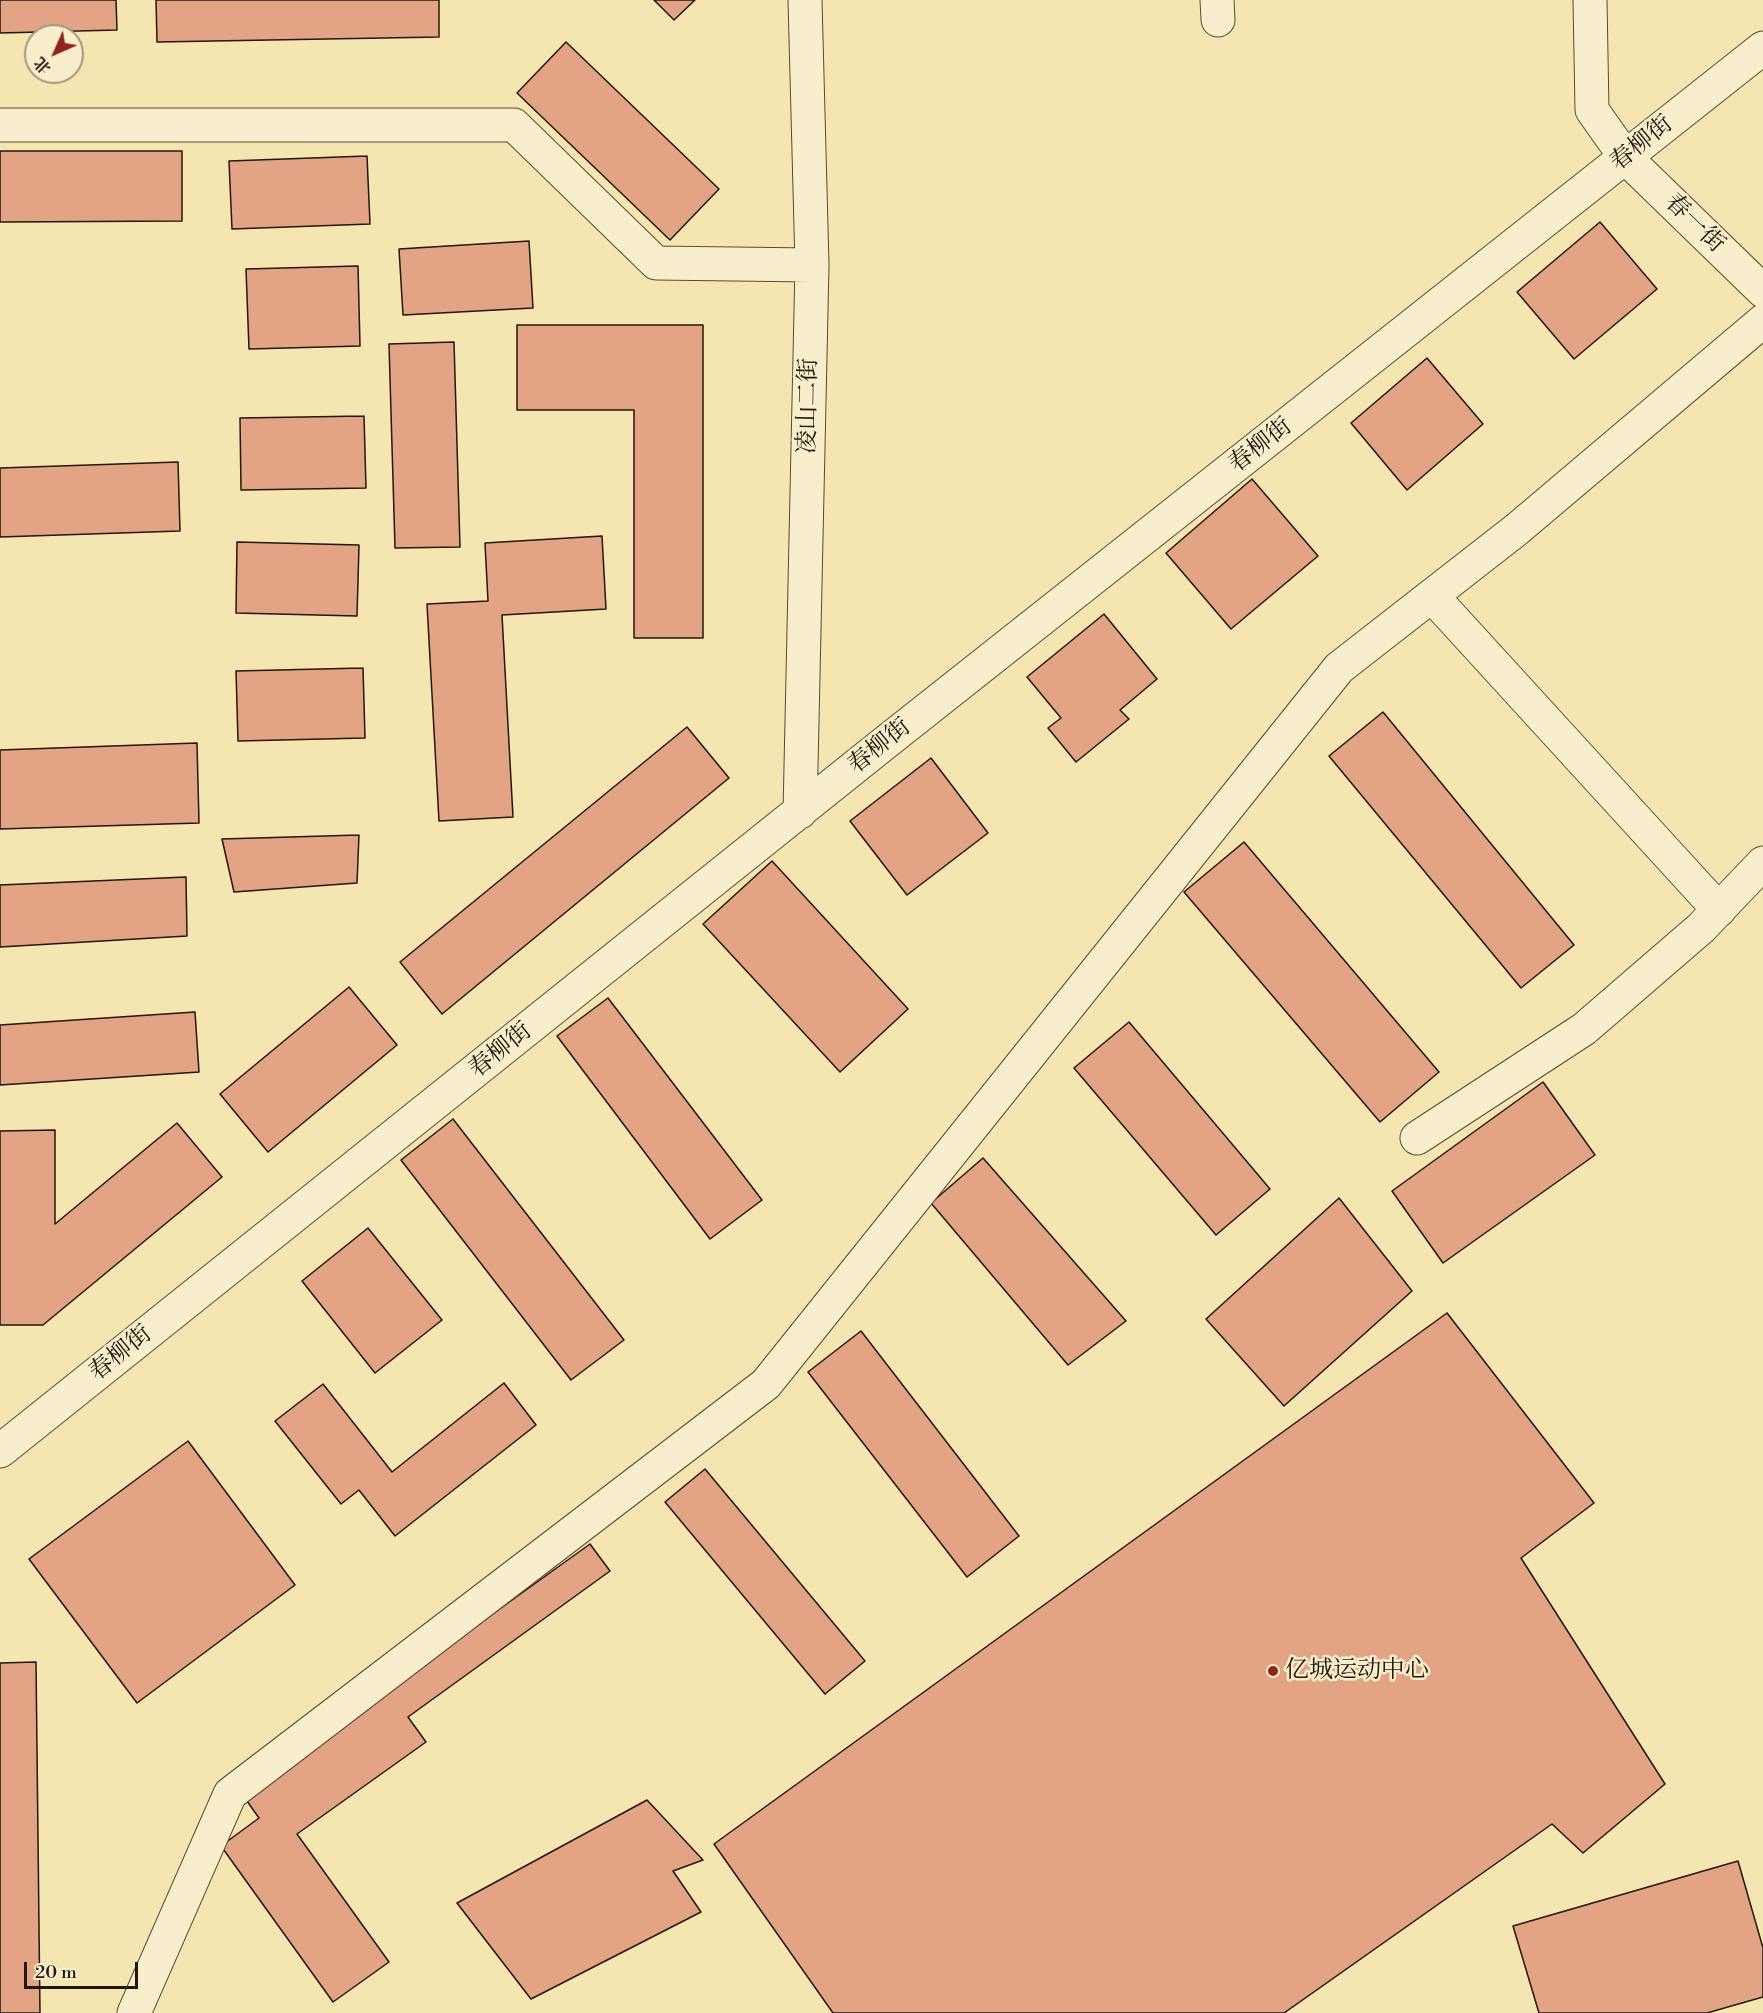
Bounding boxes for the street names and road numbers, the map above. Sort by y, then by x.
street label: 春柳街 [1605,110,1679,178]
street label: 春一街 [1658,189,1730,259]
street label: 凌山二街 [794,358,824,454]
street label: 春柳街 [1224,412,1298,480]
street label: 春柳街 [843,713,917,781]
street label: 春柳街 [464,1017,538,1085]
street label: 春柳街 [84,1320,158,1388]

